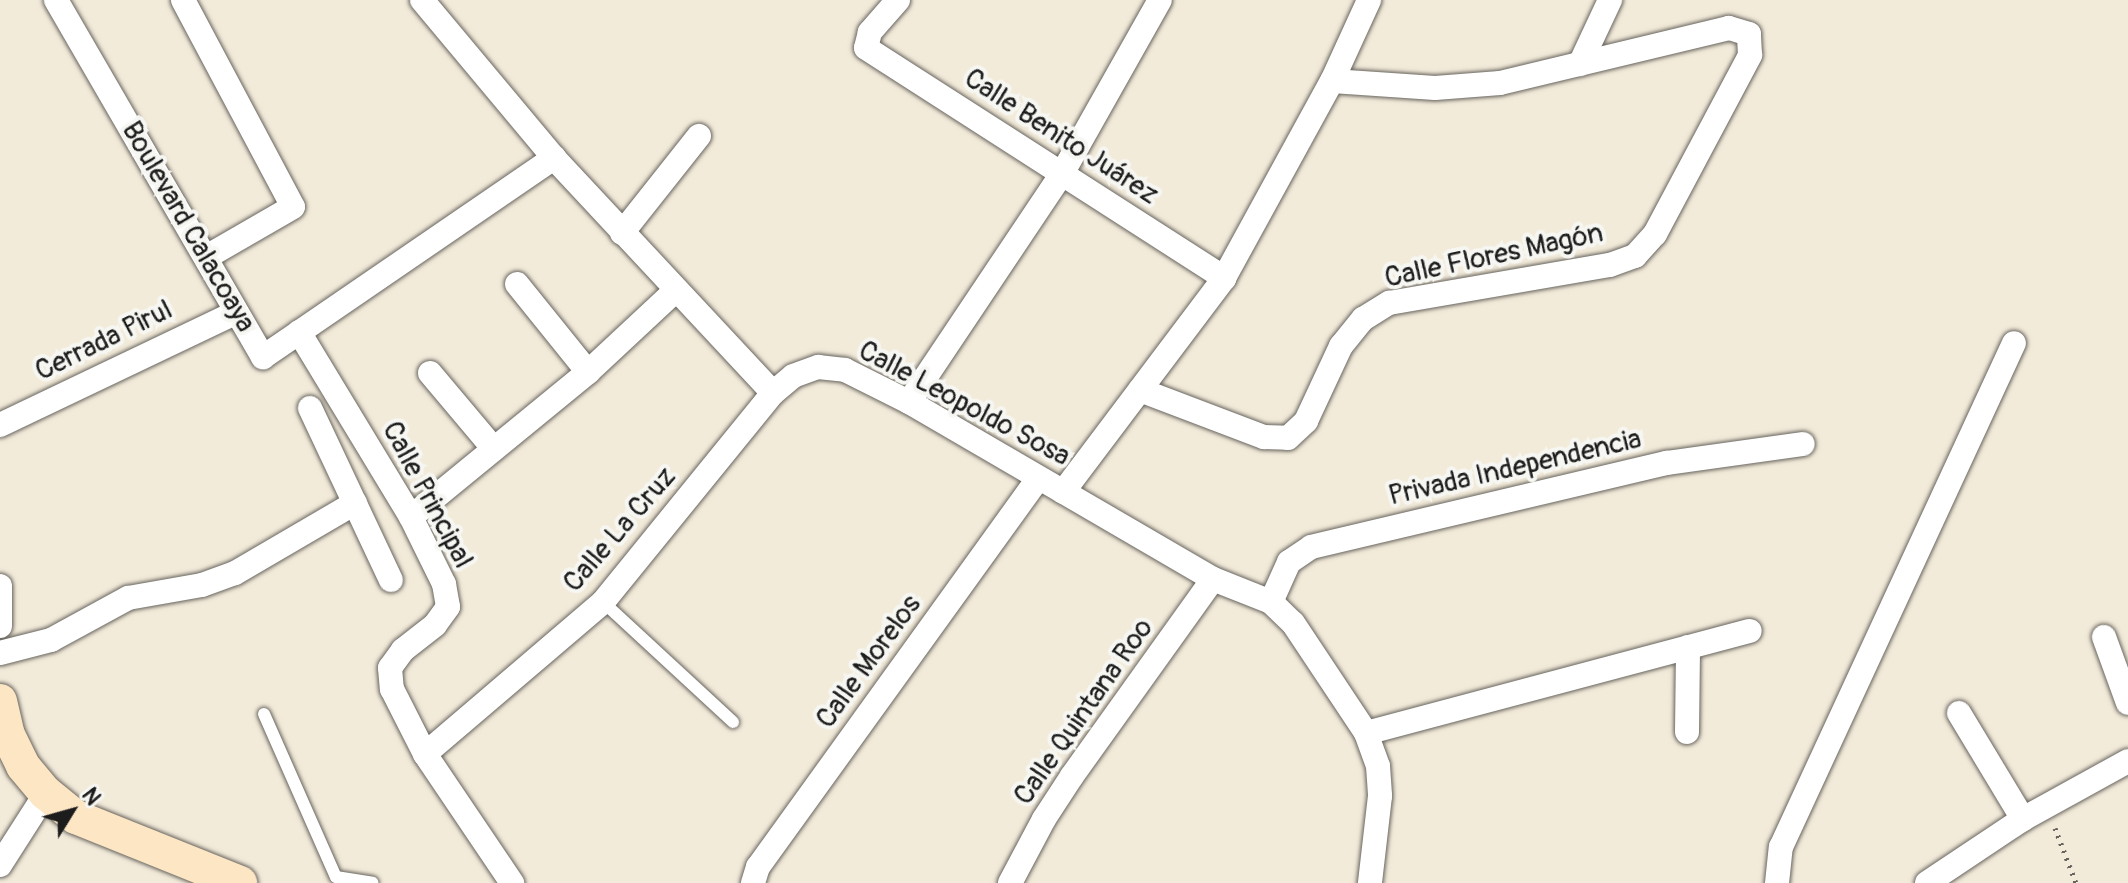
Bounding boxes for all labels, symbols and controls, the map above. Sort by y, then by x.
street label: Calle Benito Juárez [958,62,1164,212]
street label: Boulevard Calacoaya [114,116,262,338]
street label: Calle Flores Magón [1382,216,1606,296]
street label: Cerrada Pirul [30,293,178,389]
street label: Calle Leopoldo Sosa [853,334,1075,474]
street label: Calle Principal [374,416,480,574]
street label: Privada Independencia [1385,423,1645,513]
street label: Calle La Cruz [557,461,683,599]
street label: Calle Morelos [810,589,928,735]
street label: Calle Quintana Roo [1007,612,1161,812]
north arrow [32,771,112,851]
text: N [76,782,107,811]

